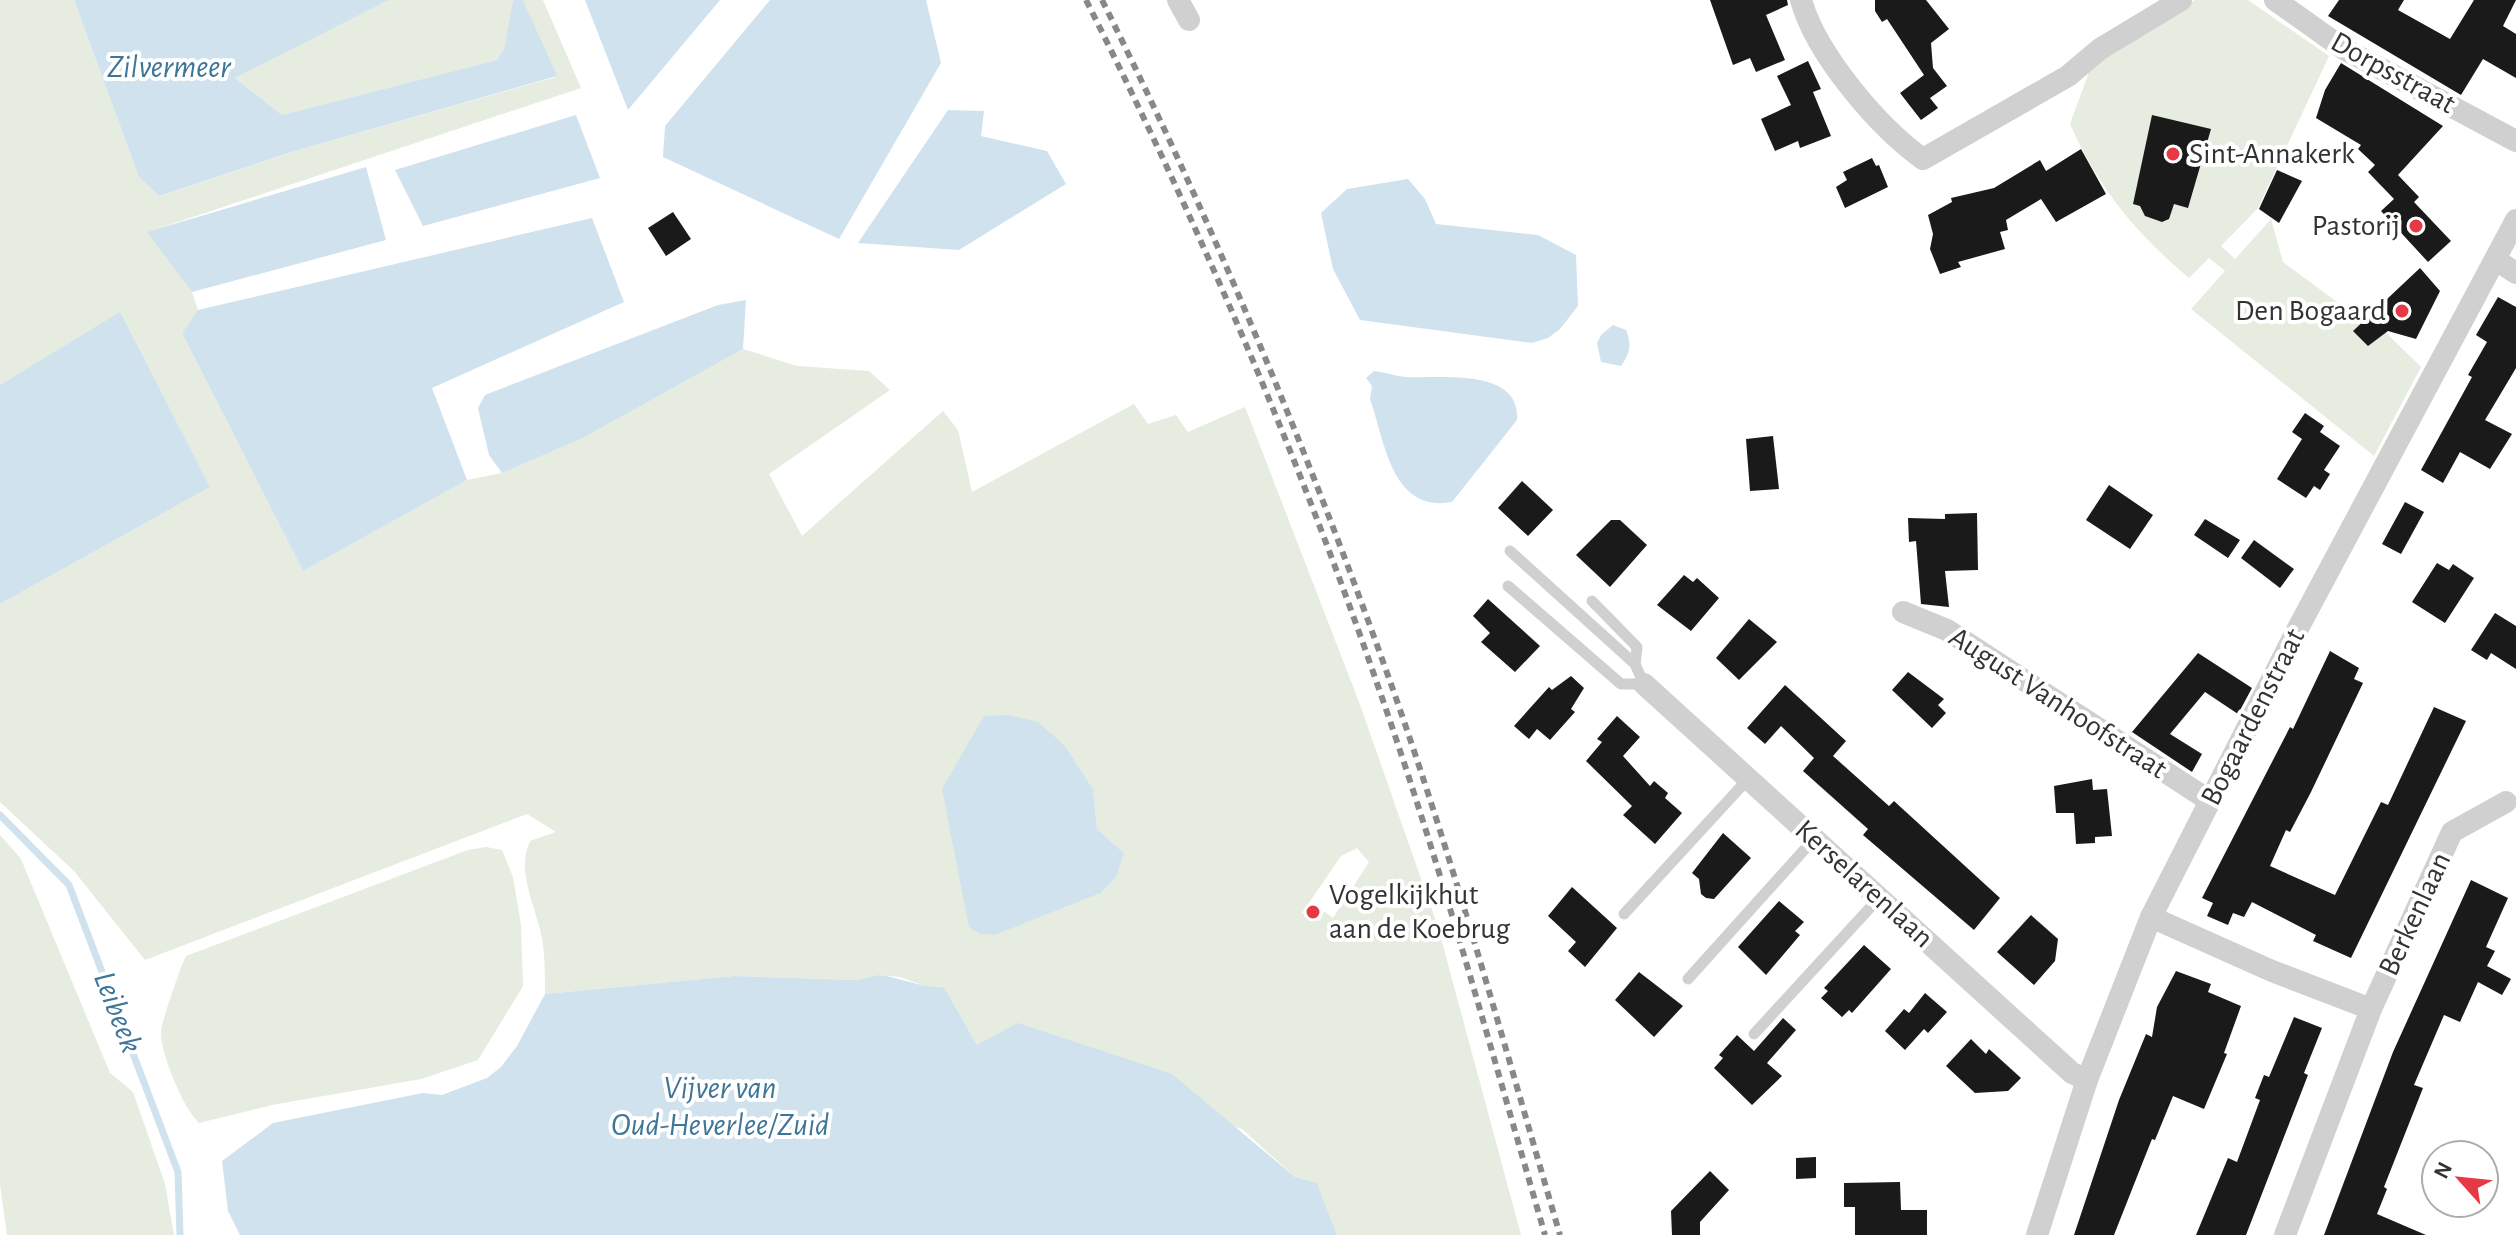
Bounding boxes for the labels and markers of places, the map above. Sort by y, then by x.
place label: Sint-Annakerk [2189,139,2355,169]
marker: Sint-Annakerk [2164,145,2182,163]
place label: Pastorij [2312,211,2400,241]
marker: Pastorij [2407,217,2425,235]
place label: Den Bogaard [2235,296,2386,326]
marker: Den Bogaard [2393,302,2411,320]
place label: Vogelkijkhut aan de Koebrug [1329,880,1511,944]
marker: Vogelkijkhut aan de Koebrug [1304,903,1322,921]

